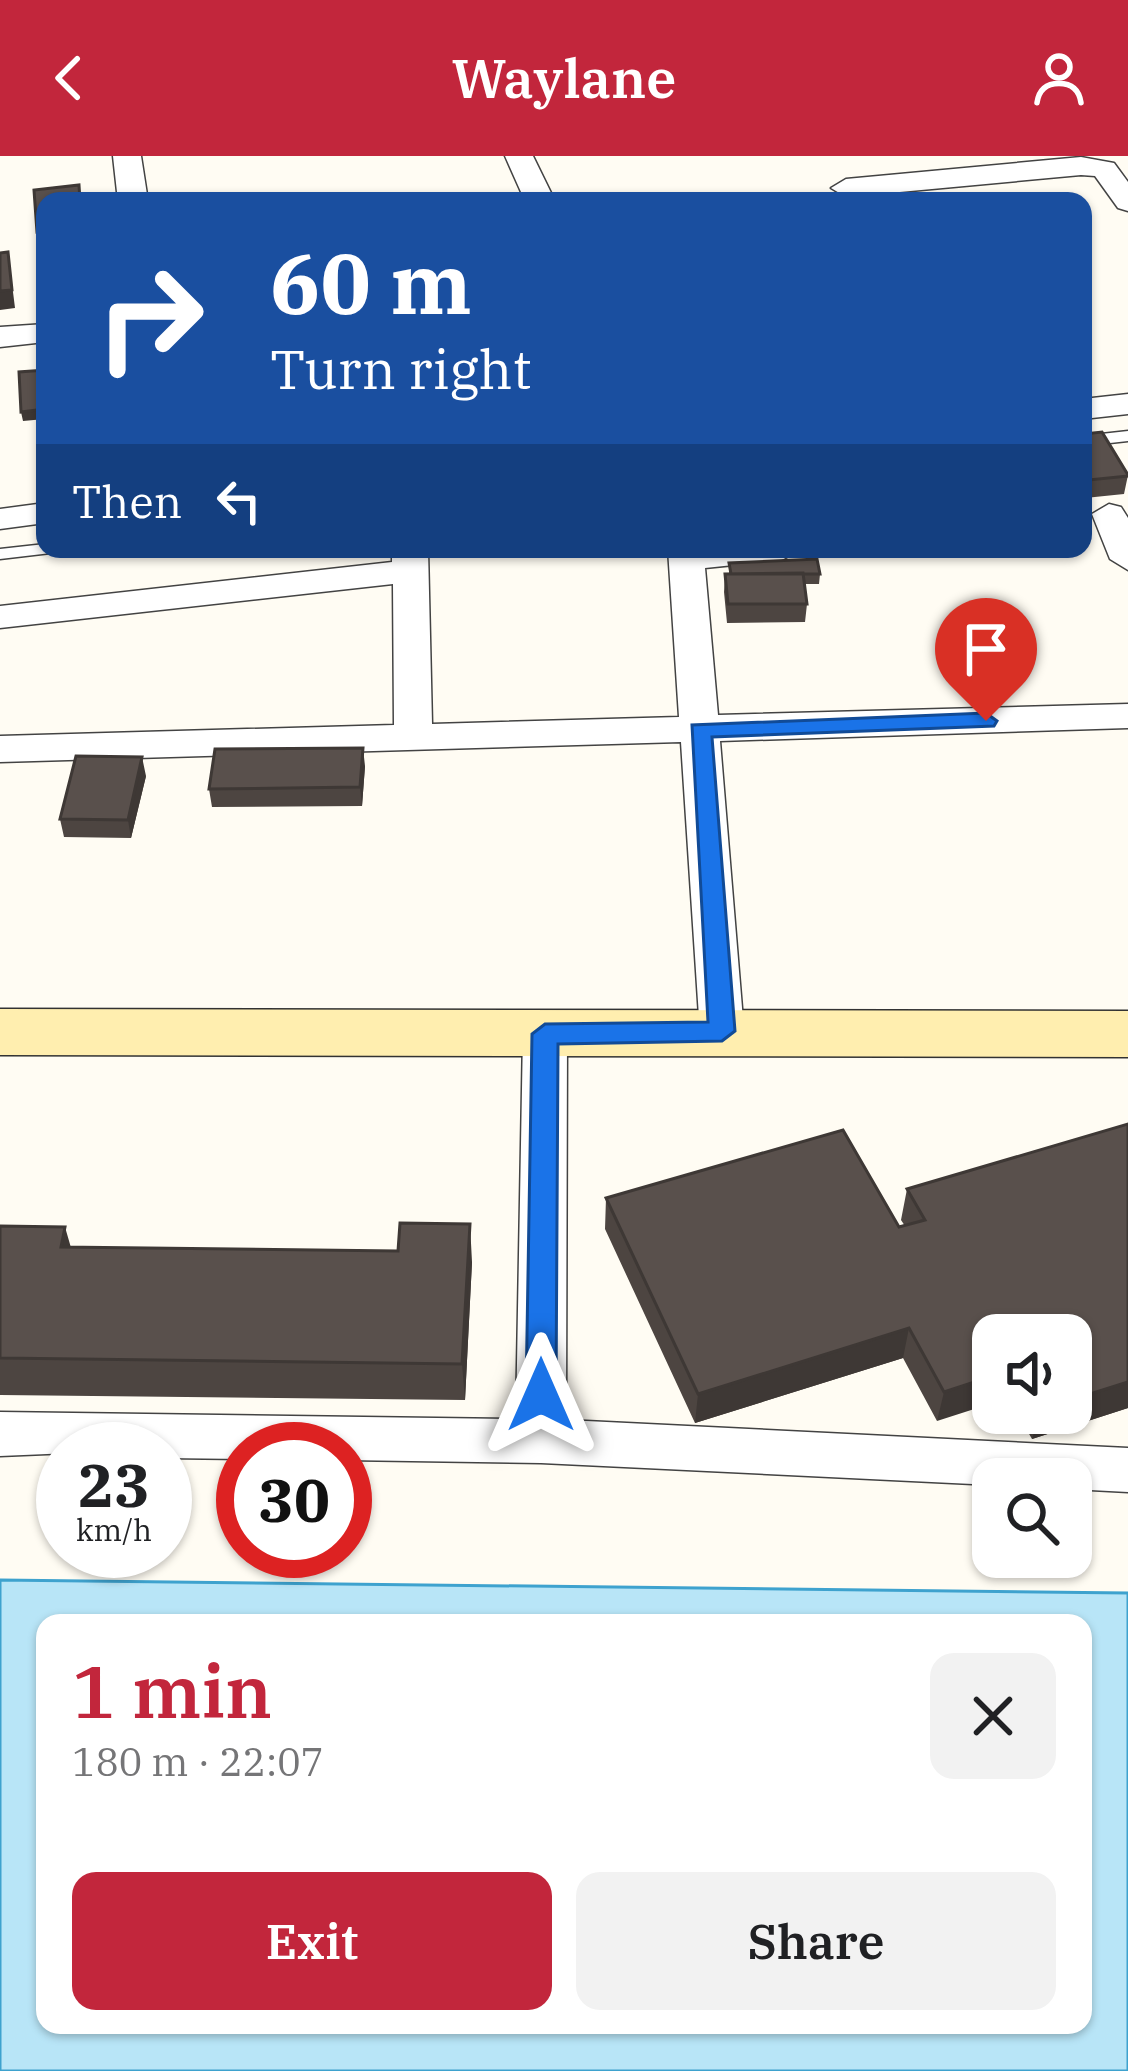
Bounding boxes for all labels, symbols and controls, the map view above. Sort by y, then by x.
text: Waylane [452,43,676,113]
icon: back [36,45,102,111]
icon: person [1026,45,1092,111]
text: 60 m [270,228,472,337]
icon: right [72,240,228,396]
text: Turn right [270,334,532,404]
icon: left [206,468,272,534]
text: Then [72,472,182,530]
pin [935,598,1037,721]
icon: arrive [953,616,1019,682]
map controls [972,1314,1092,1578]
button: sound [972,1314,1092,1434]
position arrow [478,1332,604,1458]
speed limit sign: 30 [216,1422,372,1578]
text: 23 [78,1445,150,1524]
button: search [972,1458,1092,1578]
text: km/h [76,1510,152,1549]
text: 1 min [72,1644,272,1738]
button: close [930,1653,1056,1779]
text: 180 m · 22:07 [72,1736,324,1787]
button: Exit [72,1872,552,2010]
button: Share [576,1872,1056,2010]

